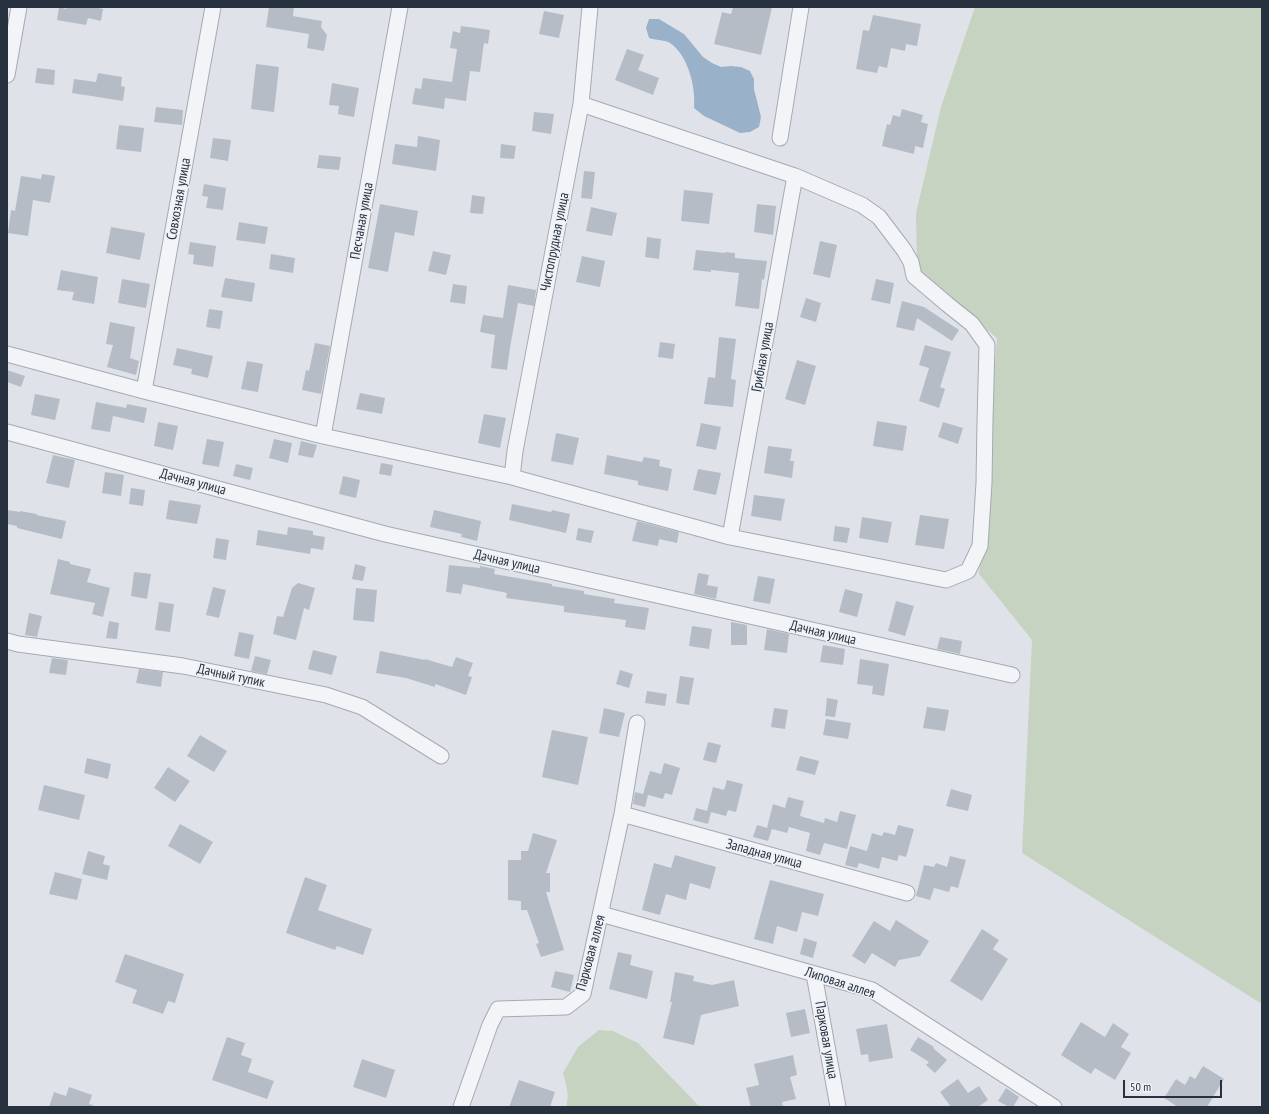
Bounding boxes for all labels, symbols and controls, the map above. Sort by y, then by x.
street label: Совхозная улица [164,157,194,241]
street label: Песчаная улица [347,181,377,261]
street label: Чистопрудная улица [537,191,573,293]
street label: Грибная улица [749,321,777,393]
street label: Дачная улица [158,465,228,499]
street label: Дачная улица [472,546,542,578]
street label: Дачная улица [788,617,858,649]
street label: Дачный тупик [196,661,266,691]
street label: Западная улица [724,836,804,872]
street label: Парковая аллея [573,913,609,993]
street label: Липовая аллея [803,964,877,1002]
street label: Парковая улица [811,1000,841,1080]
scale bar [1125,1072,1224,1098]
text: 50 m [1130,1079,1151,1094]

